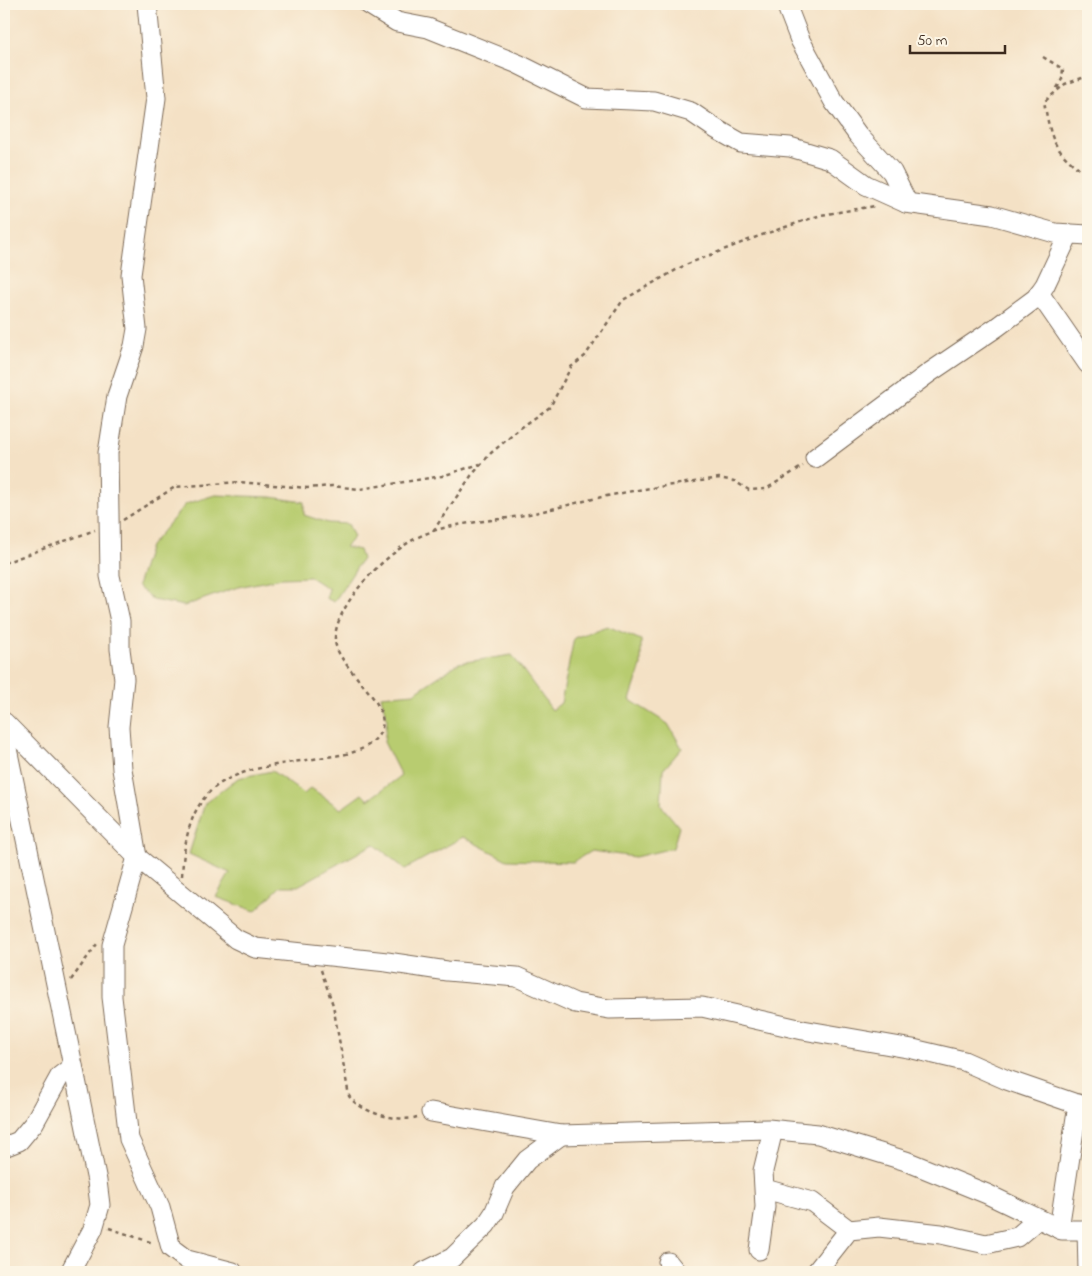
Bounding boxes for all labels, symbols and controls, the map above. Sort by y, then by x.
scale bar [910,22,1004,54]
text: 50 m [917,30,948,52]

